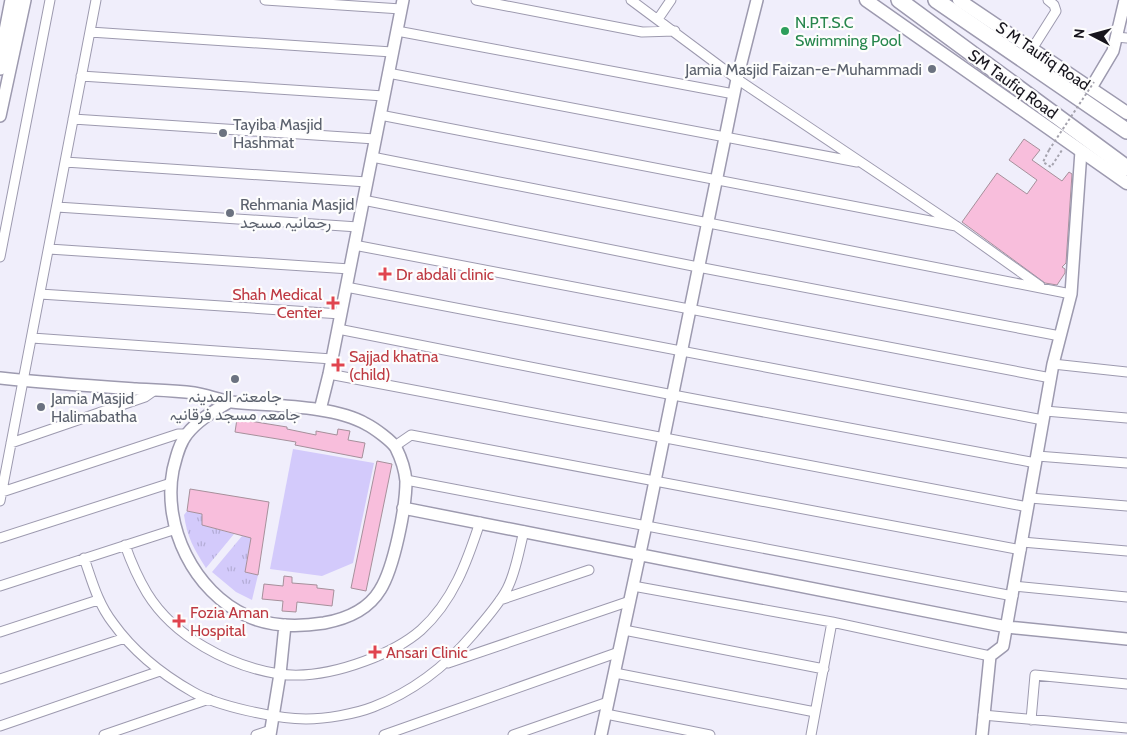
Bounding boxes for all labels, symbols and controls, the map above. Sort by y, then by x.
north arrow [1067,10,1117,60]
place label: N.P.T.S.C Swimming Pool [795,13,902,50]
street label: S M Taufiq Road [992,18,1094,94]
marker: N.P.T.S.C Swimming Pool [779,25,791,37]
text: N [1070,28,1089,40]
street label: SM Taufiq Road [965,45,1061,123]
place label: Jamia Masjid Faizan-e-Muhammadi [684,60,922,79]
marker: Jamia Masjid Faizan-e-Muhammadi [926,63,938,75]
place label: Tayiba Masjid Hashmat [233,115,322,152]
marker: Tayiba Masjid Hashmat [217,127,229,139]
place label: Rehmania Masjid رحمانیہ مسجد [240,195,354,233]
marker: Rehmania Masjid رحمانیہ مسجد [224,207,236,219]
place label: Dr abdali clinic [396,265,494,284]
marker: Dr abdali clinic [378,267,392,281]
place label: Shah Medical Center [232,285,323,322]
marker: Shah Medical Center [326,296,340,310]
place label: Sajjad khatna (child) [349,347,439,384]
marker: Sajjad khatna (child) [331,358,345,372]
marker: جامعتہ المدینہ جامعہ مسجد فرقانیہ [229,373,241,385]
place label: جامعتہ المدینہ جامعہ مسجد فرقانیہ [170,387,301,425]
place label: Jamia Masjid Halimabatha [50,389,137,426]
marker: Jamia Masjid Halimabatha [35,401,47,413]
place label: Fozia Aman Hospital [190,603,269,640]
marker: Fozia Aman Hospital [172,614,186,628]
place label: Ansari Clinic [386,643,468,662]
marker: Ansari Clinic [368,645,382,659]

